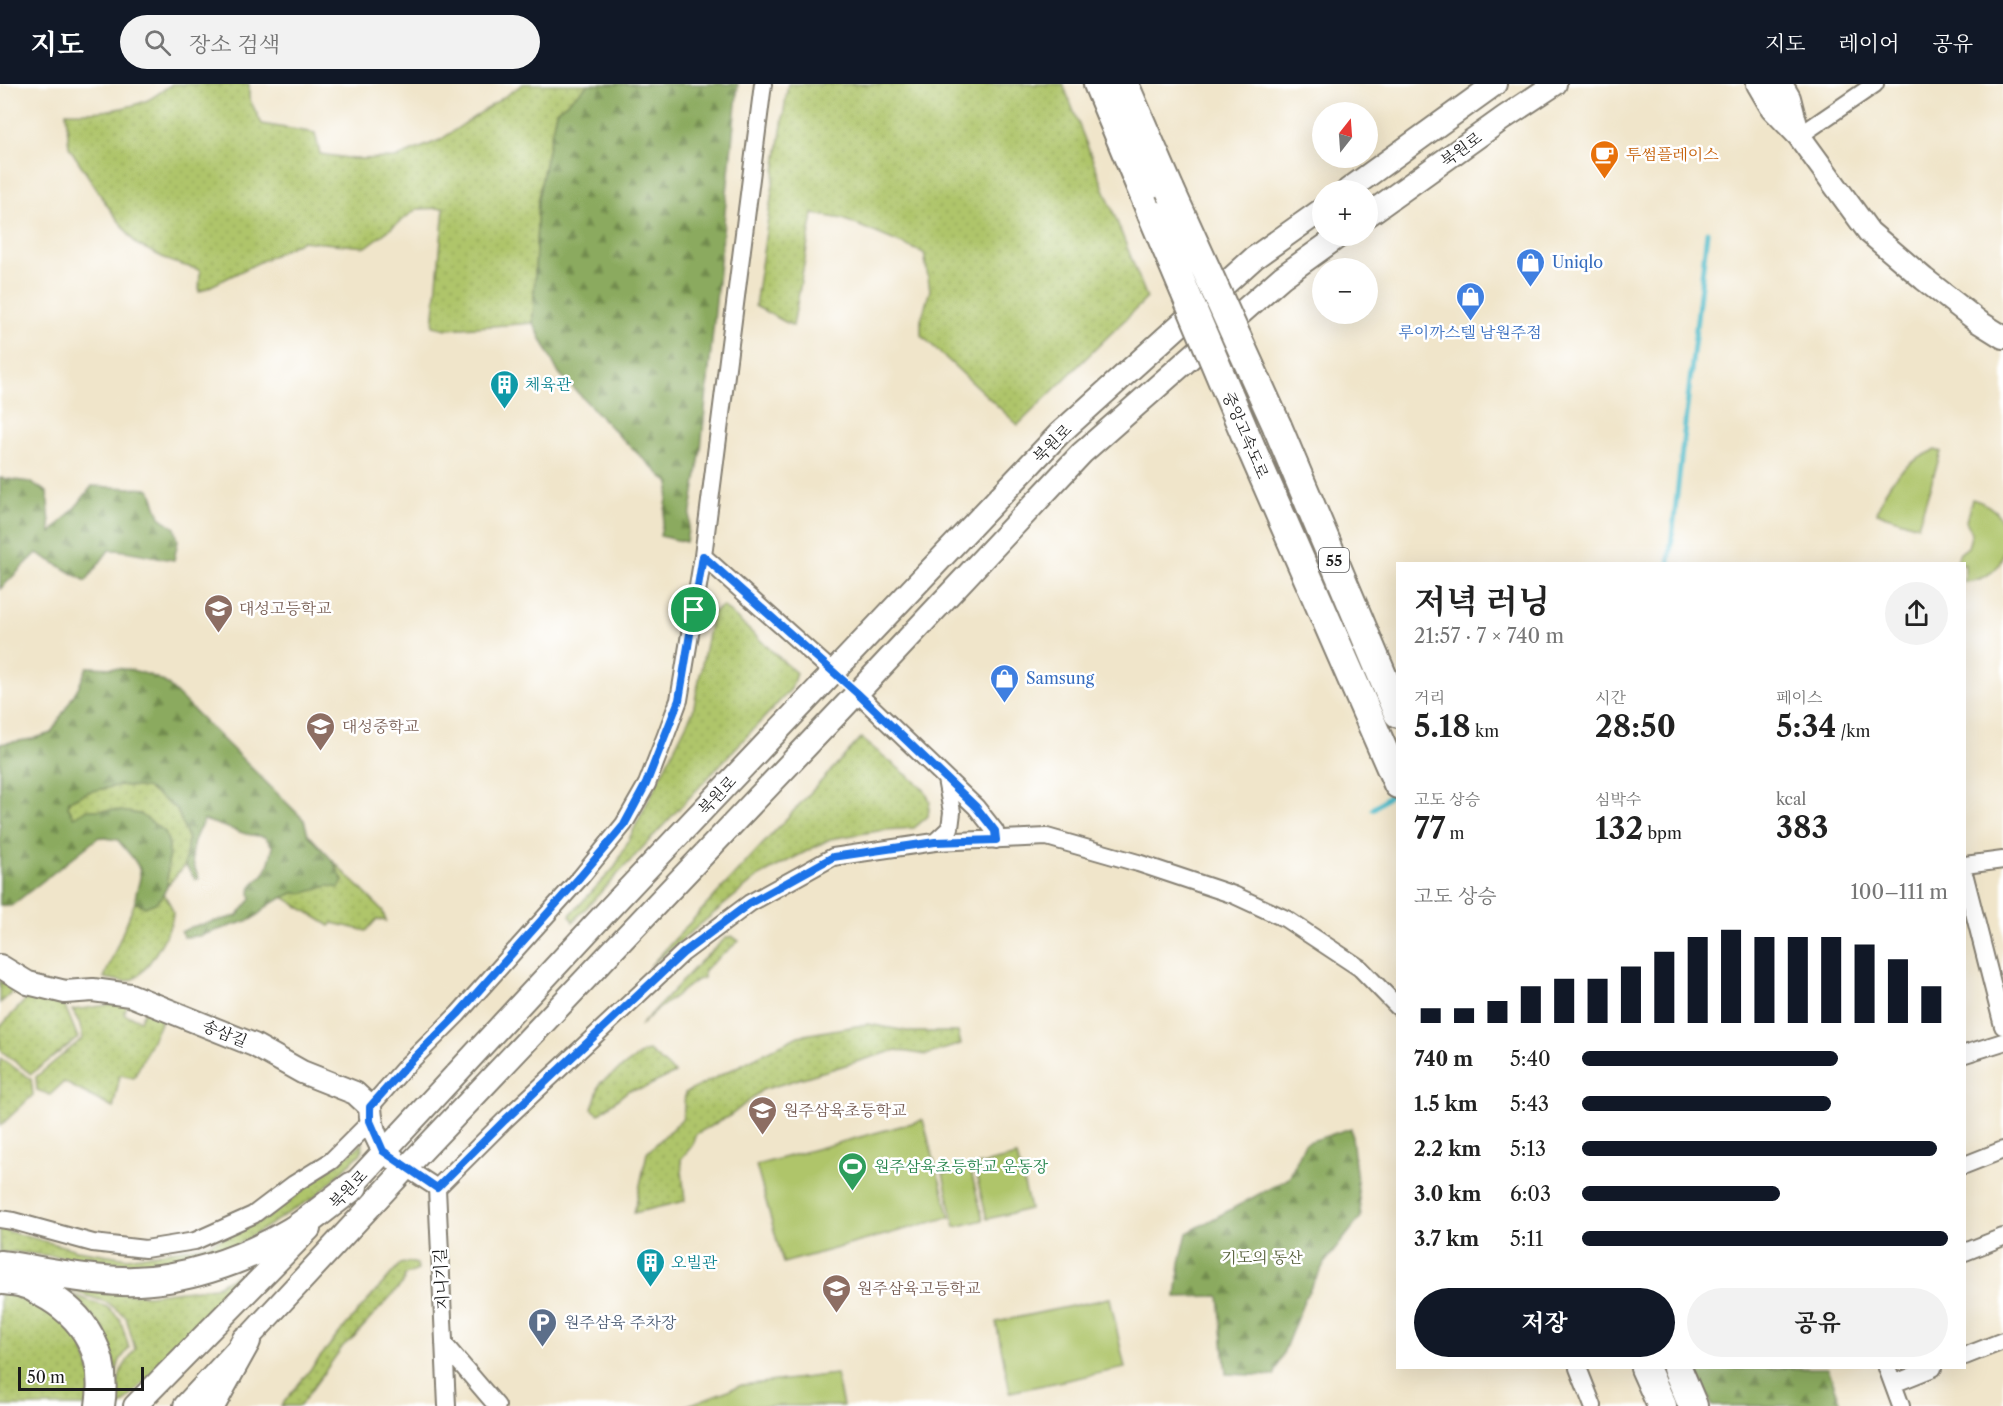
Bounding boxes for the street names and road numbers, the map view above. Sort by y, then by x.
street label: 북원로 [1436,127,1486,171]
street label: 중앙고속도로 [1219,388,1274,482]
street label: 북원로 [1029,419,1076,466]
road number: 55 [1319,548,1349,572]
street label: 북원로 [694,771,740,819]
street label: 송삼길 [200,1015,250,1051]
street label: 북원로 [325,1165,372,1213]
street label: 지니기길 [429,1248,453,1310]

